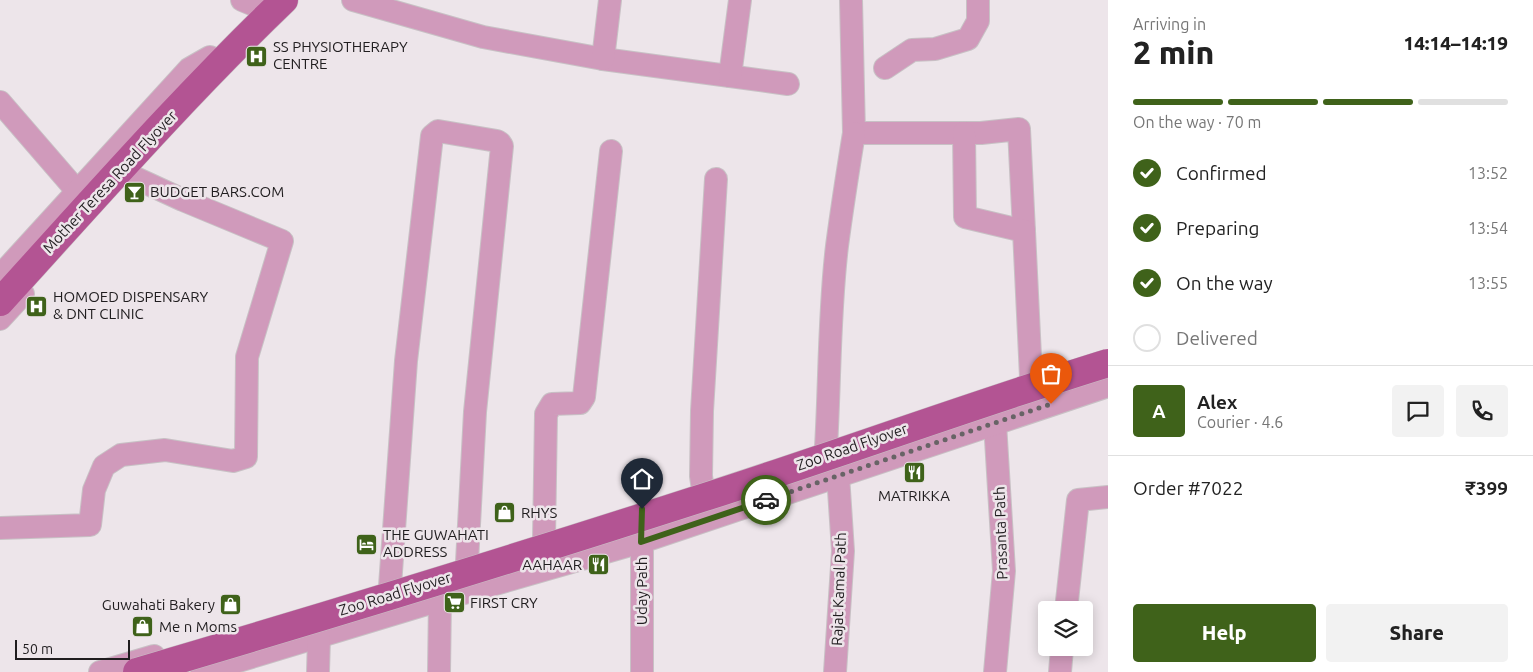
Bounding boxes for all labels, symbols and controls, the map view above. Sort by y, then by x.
text: Arriving in [1133,15,1206,33]
text: 14:14–14:19 [1403,32,1508,54]
text: 2 min [1133,34,1214,70]
place label: SS PHYSIOTHERAPY CENTRE [273,38,408,72]
hospital icon: SS PHYSIOTHERAPY CENTRE [245,44,269,68]
street label: Mother Teresa Road Flyover [39,107,180,256]
text: On the way · 70 m [1133,113,1261,131]
icon: check [1133,159,1161,187]
text: Confirmed [1176,162,1267,184]
text: 13:52 [1468,164,1508,182]
bar icon: BUDGET BARS.COM [122,180,146,204]
place label: BUDGET BARS.COM [150,183,284,200]
icon: check [1133,214,1161,242]
text: Preparing [1176,217,1260,239]
text: 13:54 [1468,219,1508,237]
icon: check [1133,269,1161,297]
text: On the way [1176,272,1273,294]
text: 13:55 [1468,274,1508,292]
place label: HOMOED DISPENSARY & DNT CLINIC [53,288,208,322]
hospital icon: HOMOED DISPENSARY & DNT CLINIC [25,294,49,318]
text: Delivered [1176,327,1258,349]
pin [1030,353,1072,404]
icon: bag [1037,360,1065,388]
button: chat [1392,385,1444,437]
button: phone [1456,385,1508,437]
text: Alex [1197,391,1237,413]
text: A [1152,400,1166,422]
text: Courier · 4.6 [1197,413,1283,431]
street label: Zoo Road Flyover [794,419,910,474]
pin [621,458,663,509]
restaurant icon: MATRIKKA [902,461,926,485]
icon: home [628,465,656,493]
courier [741,475,791,525]
text: Order #7022 [1133,477,1243,499]
text: ₹399 [1465,477,1508,499]
icon: car [752,486,780,514]
street label: Prasanta Path [990,486,1011,580]
place label: MATRIKKA [878,487,950,504]
shop icon: RHYS [493,501,517,525]
place label: RHYS [521,504,557,521]
place label: THE GUWAHATI ADDRESS [383,526,489,560]
hotel icon: THE GUWAHATI ADDRESS [355,532,379,556]
street label: Rajat Kamal Path [828,532,849,646]
restaurant icon: AAHAAR [586,553,610,577]
place label: AAHAAR [522,556,582,573]
street label: Uday Path [633,557,650,625]
street label: Zoo Road Flyover [337,568,453,619]
supermarket icon: FIRST CRY [442,591,466,615]
shop icon: Guwahati Bakery [219,593,243,617]
place label: FIRST CRY [470,594,538,611]
place label: Guwahati Bakery [102,596,215,613]
map controls [1038,601,1093,656]
button: layers [1038,601,1093,656]
button: Help [1133,604,1316,662]
button: Share [1326,604,1508,662]
shop icon: Me n Moms [131,615,155,639]
place label: Me n Moms [159,618,237,635]
scale bar [15,637,130,660]
text: 50 m [22,641,53,657]

